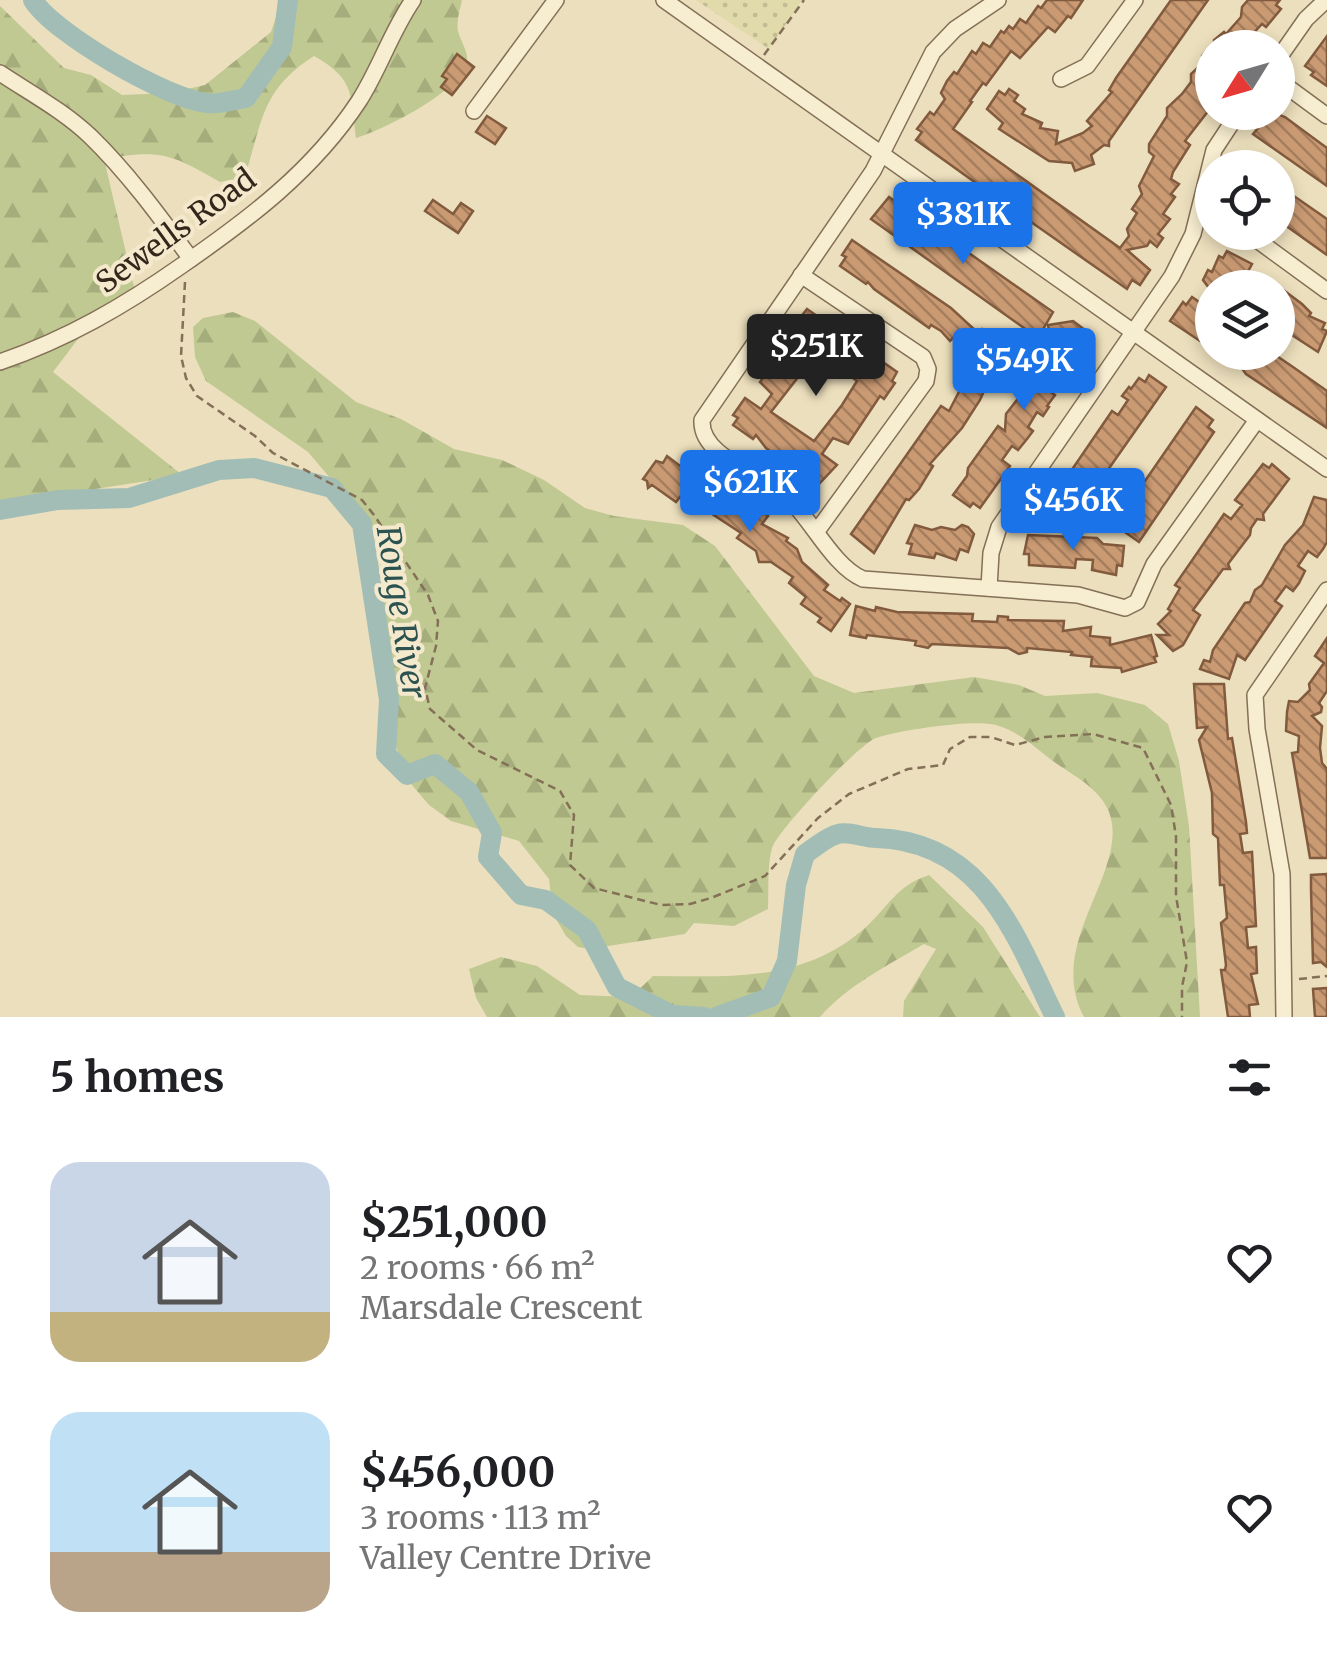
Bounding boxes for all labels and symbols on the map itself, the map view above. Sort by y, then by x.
north arrow [1195,30,1295,130]
street label: Sewells Road [88,159,263,301]
pin: $381K [893,182,1033,267]
pin: $251K [746,314,886,399]
pin: $549K [954,328,1094,413]
pin: $621K [680,450,820,535]
pin: $456K [1003,468,1143,553]
water label: Rouge River [368,523,435,702]

